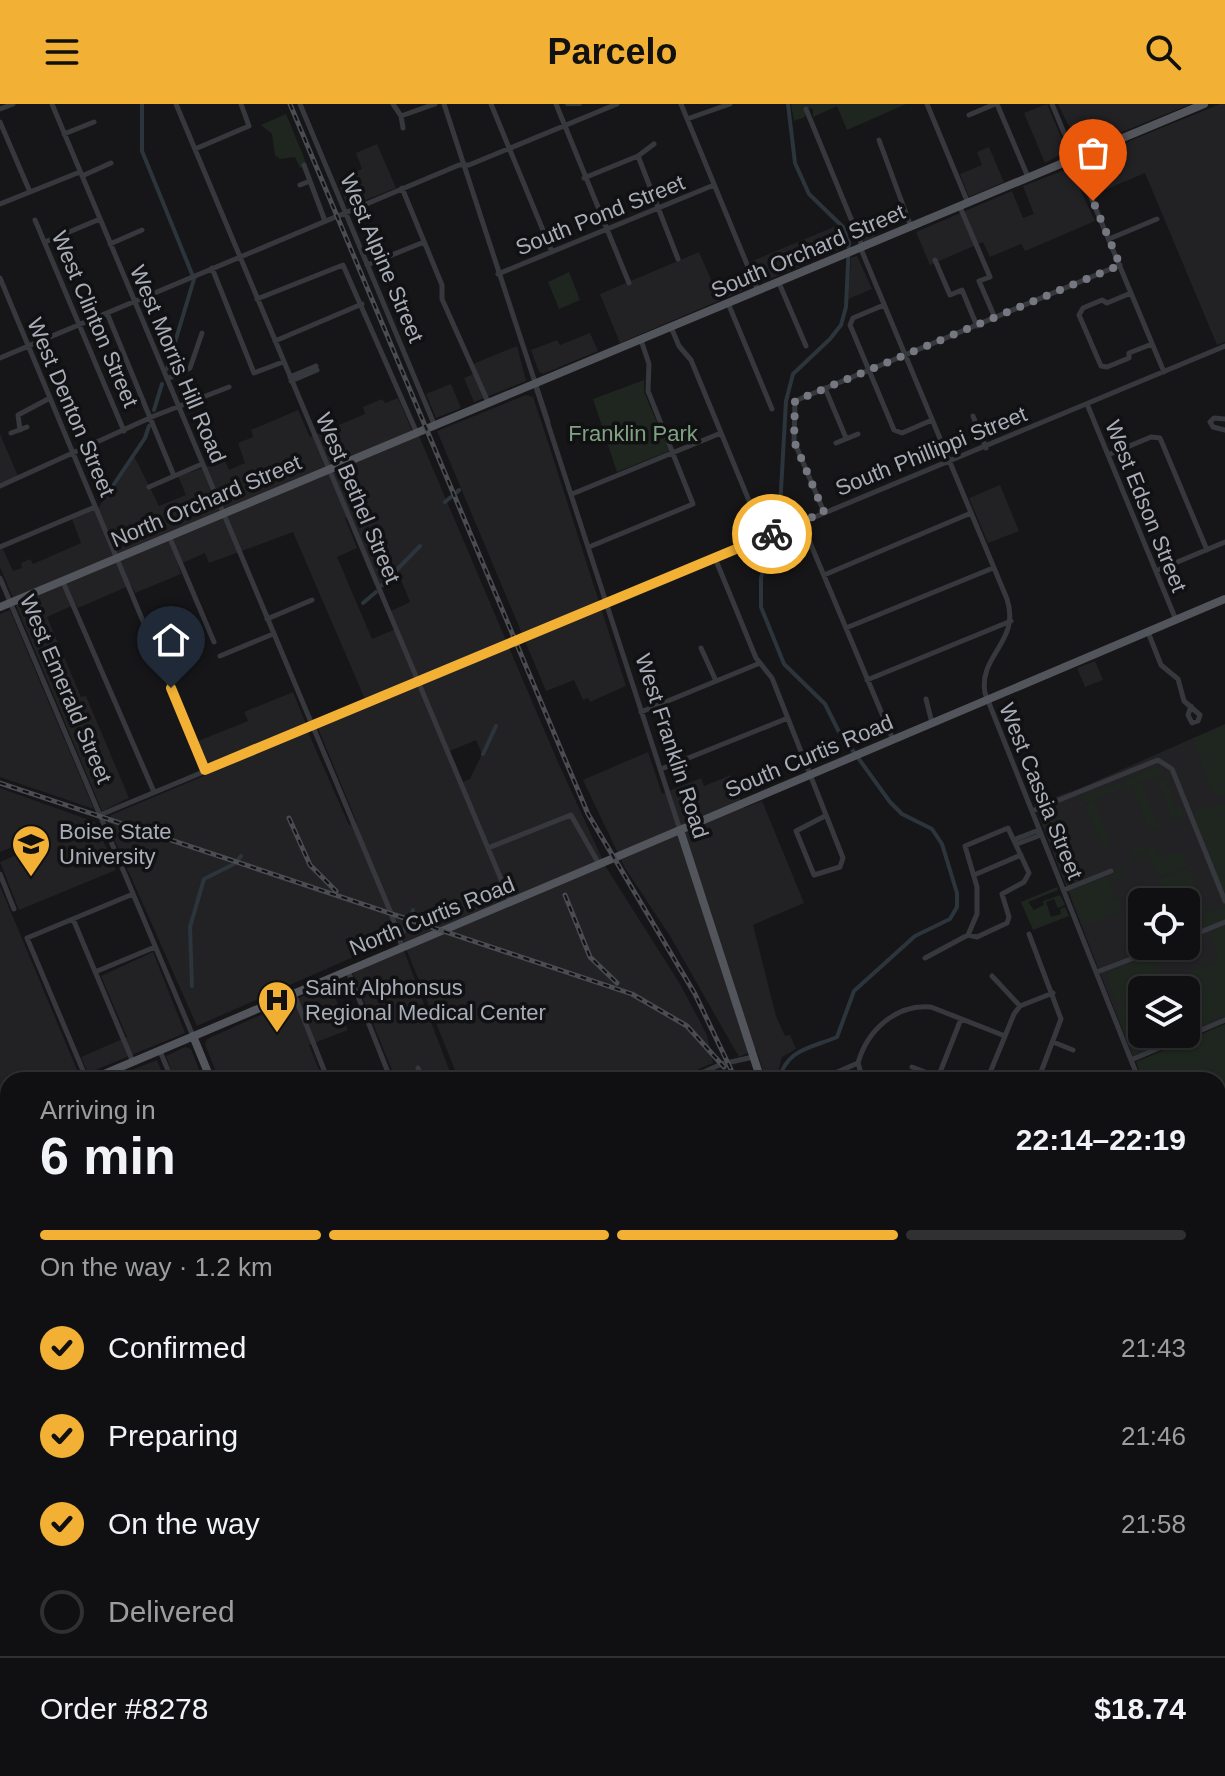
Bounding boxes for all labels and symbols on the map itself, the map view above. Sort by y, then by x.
pin [1059,119,1127,201]
street label: West Alpine Street [335,170,429,346]
street label: South Pond Street [512,170,688,260]
street label: South Orchard Street [707,199,909,303]
street label: West Clinton Street [47,227,143,411]
street label: West Morris Hill Road [125,261,231,467]
street label: West Denton Street [22,314,120,500]
street label: South Phillippi Street [832,401,1030,501]
street label: West Bethel Street [311,409,405,587]
street label: West Edson Street [1100,416,1192,596]
park label: Franklin Park [568,421,699,446]
street label: North Orchard Street [107,450,305,552]
courier [732,494,812,574]
street label: West Emerald Street [15,591,117,787]
pin [137,606,205,688]
street label: West Franklin Road [630,650,714,842]
street label: West Cassia Street [994,699,1088,883]
street label: South Curtis Road [721,709,897,803]
place label: Boise State University [59,819,172,869]
school or university icon: Boise State University [10,823,52,878]
street label: North Curtis Road [346,871,518,961]
place label: Saint Alphonsus Regional Medical Center [305,975,546,1025]
hospital icon: Saint Alphonsus Regional Medical Center [256,979,298,1034]

